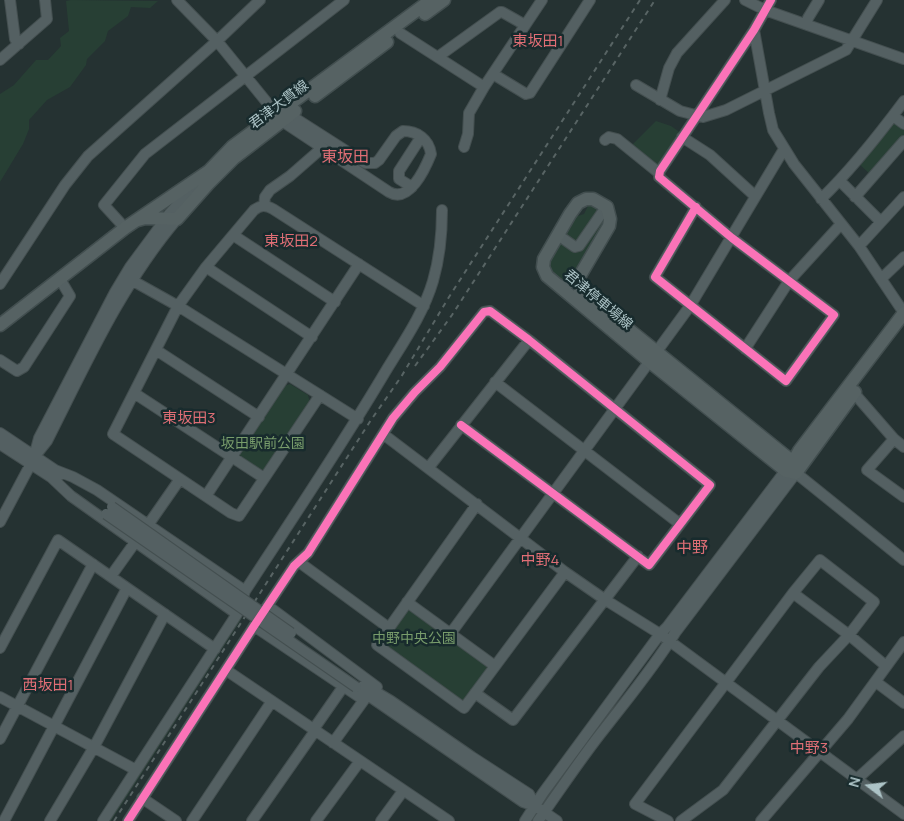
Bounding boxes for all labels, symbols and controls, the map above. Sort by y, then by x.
district label: 東坂田1 [513,33,563,51]
street label: 君津大貫線 [246,77,312,133]
district label: 東坂田 [321,148,369,168]
district label: 東坂田2 [264,233,318,251]
street label: 君津停車場線 [560,267,636,333]
district label: 東坂田3 [162,410,216,428]
park label: 坂田駅前公園 [221,436,305,452]
district label: 中野 [676,539,708,559]
district label: 中野4 [521,552,559,570]
park label: 中野中央公園 [372,631,456,647]
district label: 西坂田1 [23,677,73,695]
district label: 中野3 [790,740,828,758]
north arrow [844,761,894,811]
text: N [844,775,865,789]

